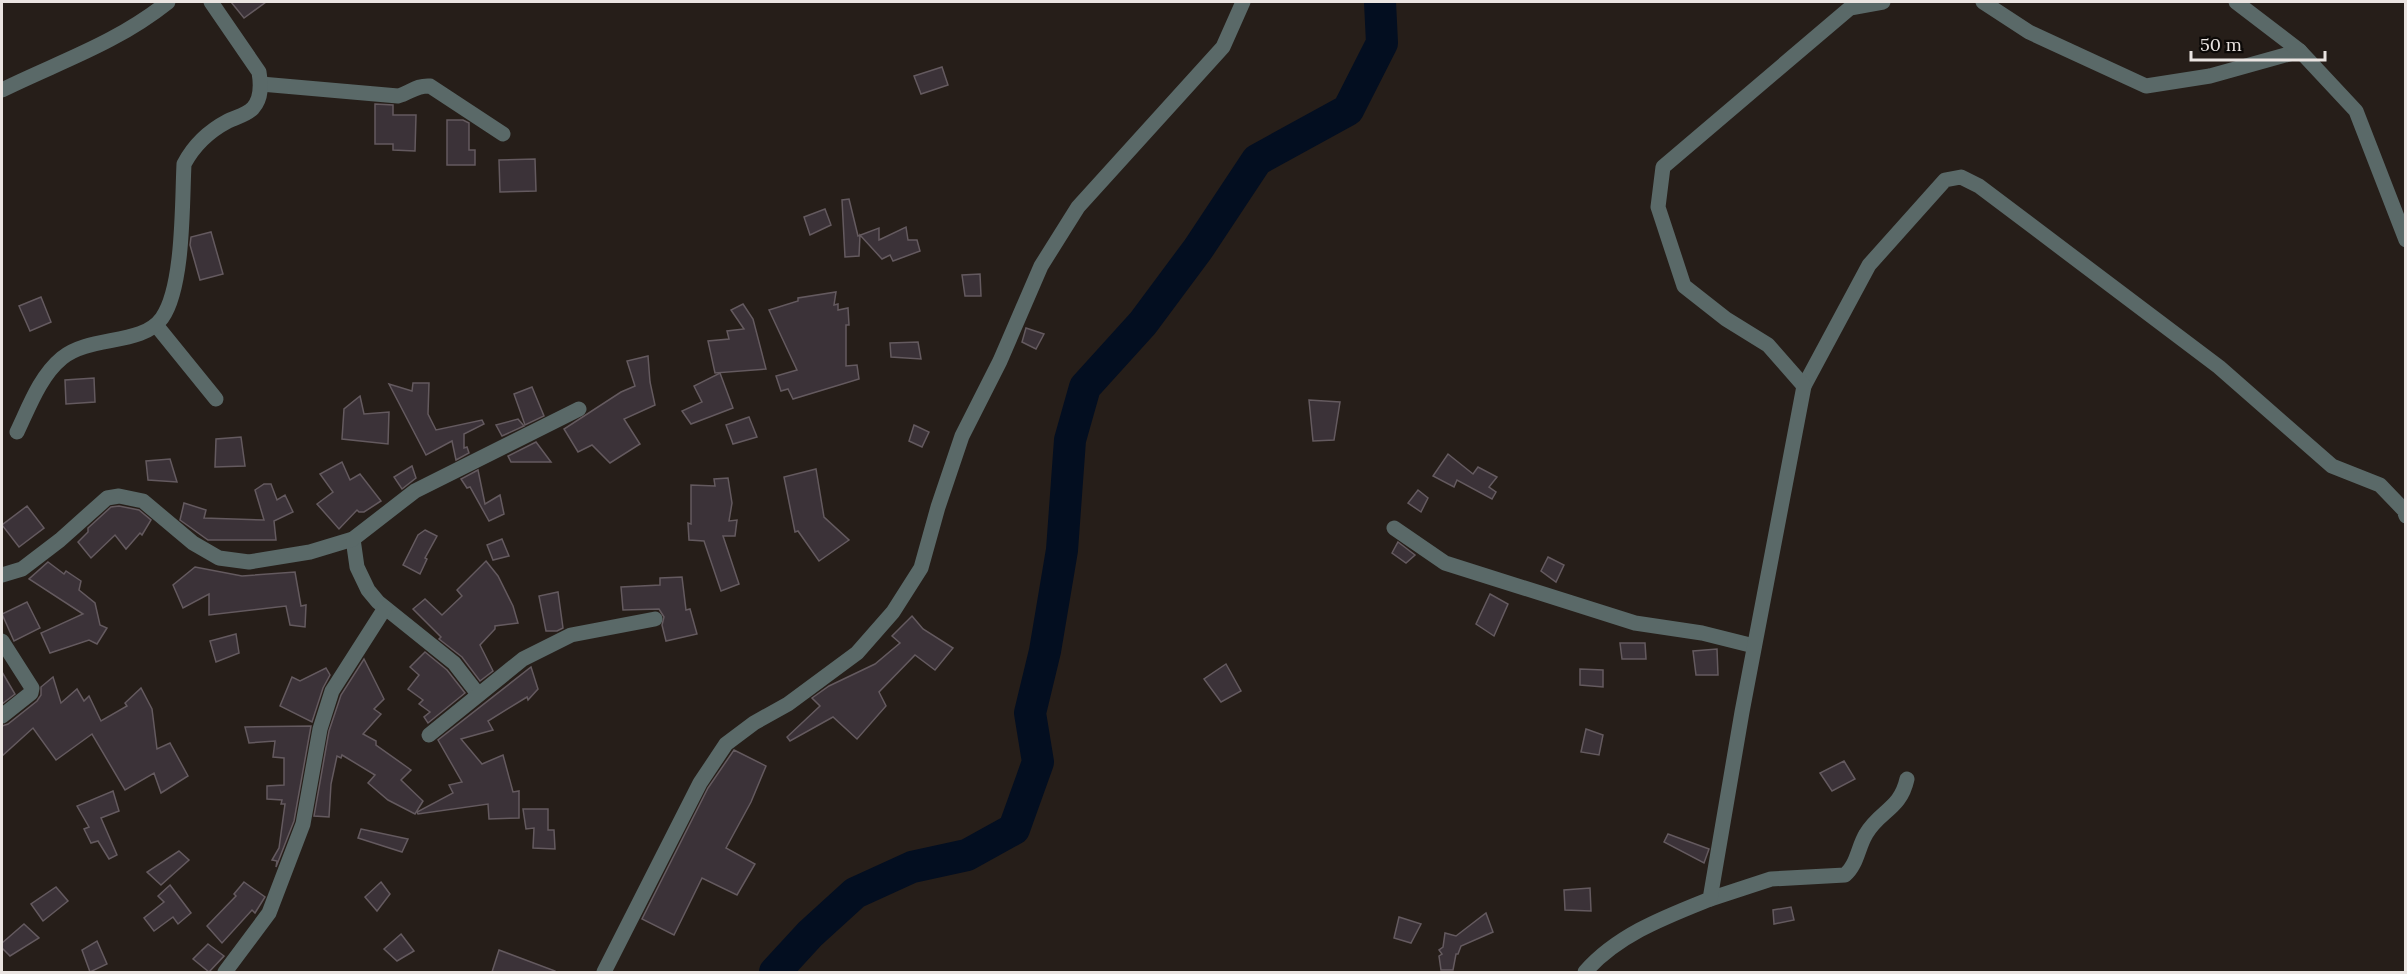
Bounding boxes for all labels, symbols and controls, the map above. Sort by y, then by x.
scale bar [2191,24,2324,62]
text: 50 m [2200,33,2242,56]

